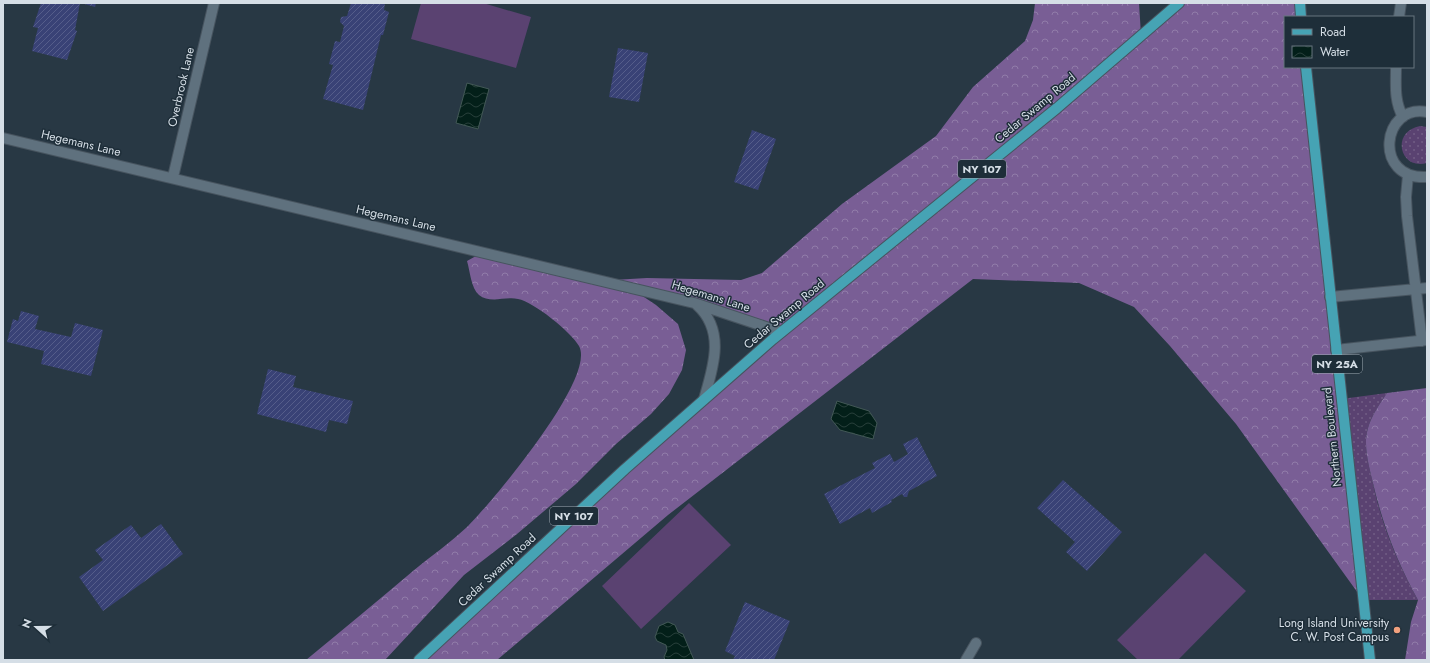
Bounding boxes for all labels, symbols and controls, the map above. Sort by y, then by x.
legend [1284,16,1414,68]
text: Road [1320,23,1346,41]
text: Water [1320,43,1351,61]
street label: Overbrook Lane [163,45,199,129]
street label: Cedar Swamp Road [991,69,1079,147]
street label: Hegemans Lane [39,125,123,161]
road number: NY 107 [958,160,1006,178]
street label: Hegemans Lane [354,200,438,236]
street label: Cedar Swamp Road [740,275,828,353]
street label: Hegemans Lane [669,276,753,316]
road number: NY 25A [1312,355,1362,373]
street label: Northern Boulevard [1318,386,1346,488]
road number: NY 107 [550,507,598,525]
street label: Cedar Swamp Road [454,529,540,611]
north arrow [16,607,56,647]
place label: Long Island University C. W. Post Campus [1279,614,1390,646]
text: N [18,616,36,630]
marker: Long Island University C. W. Post Campus [1392,625,1402,635]

